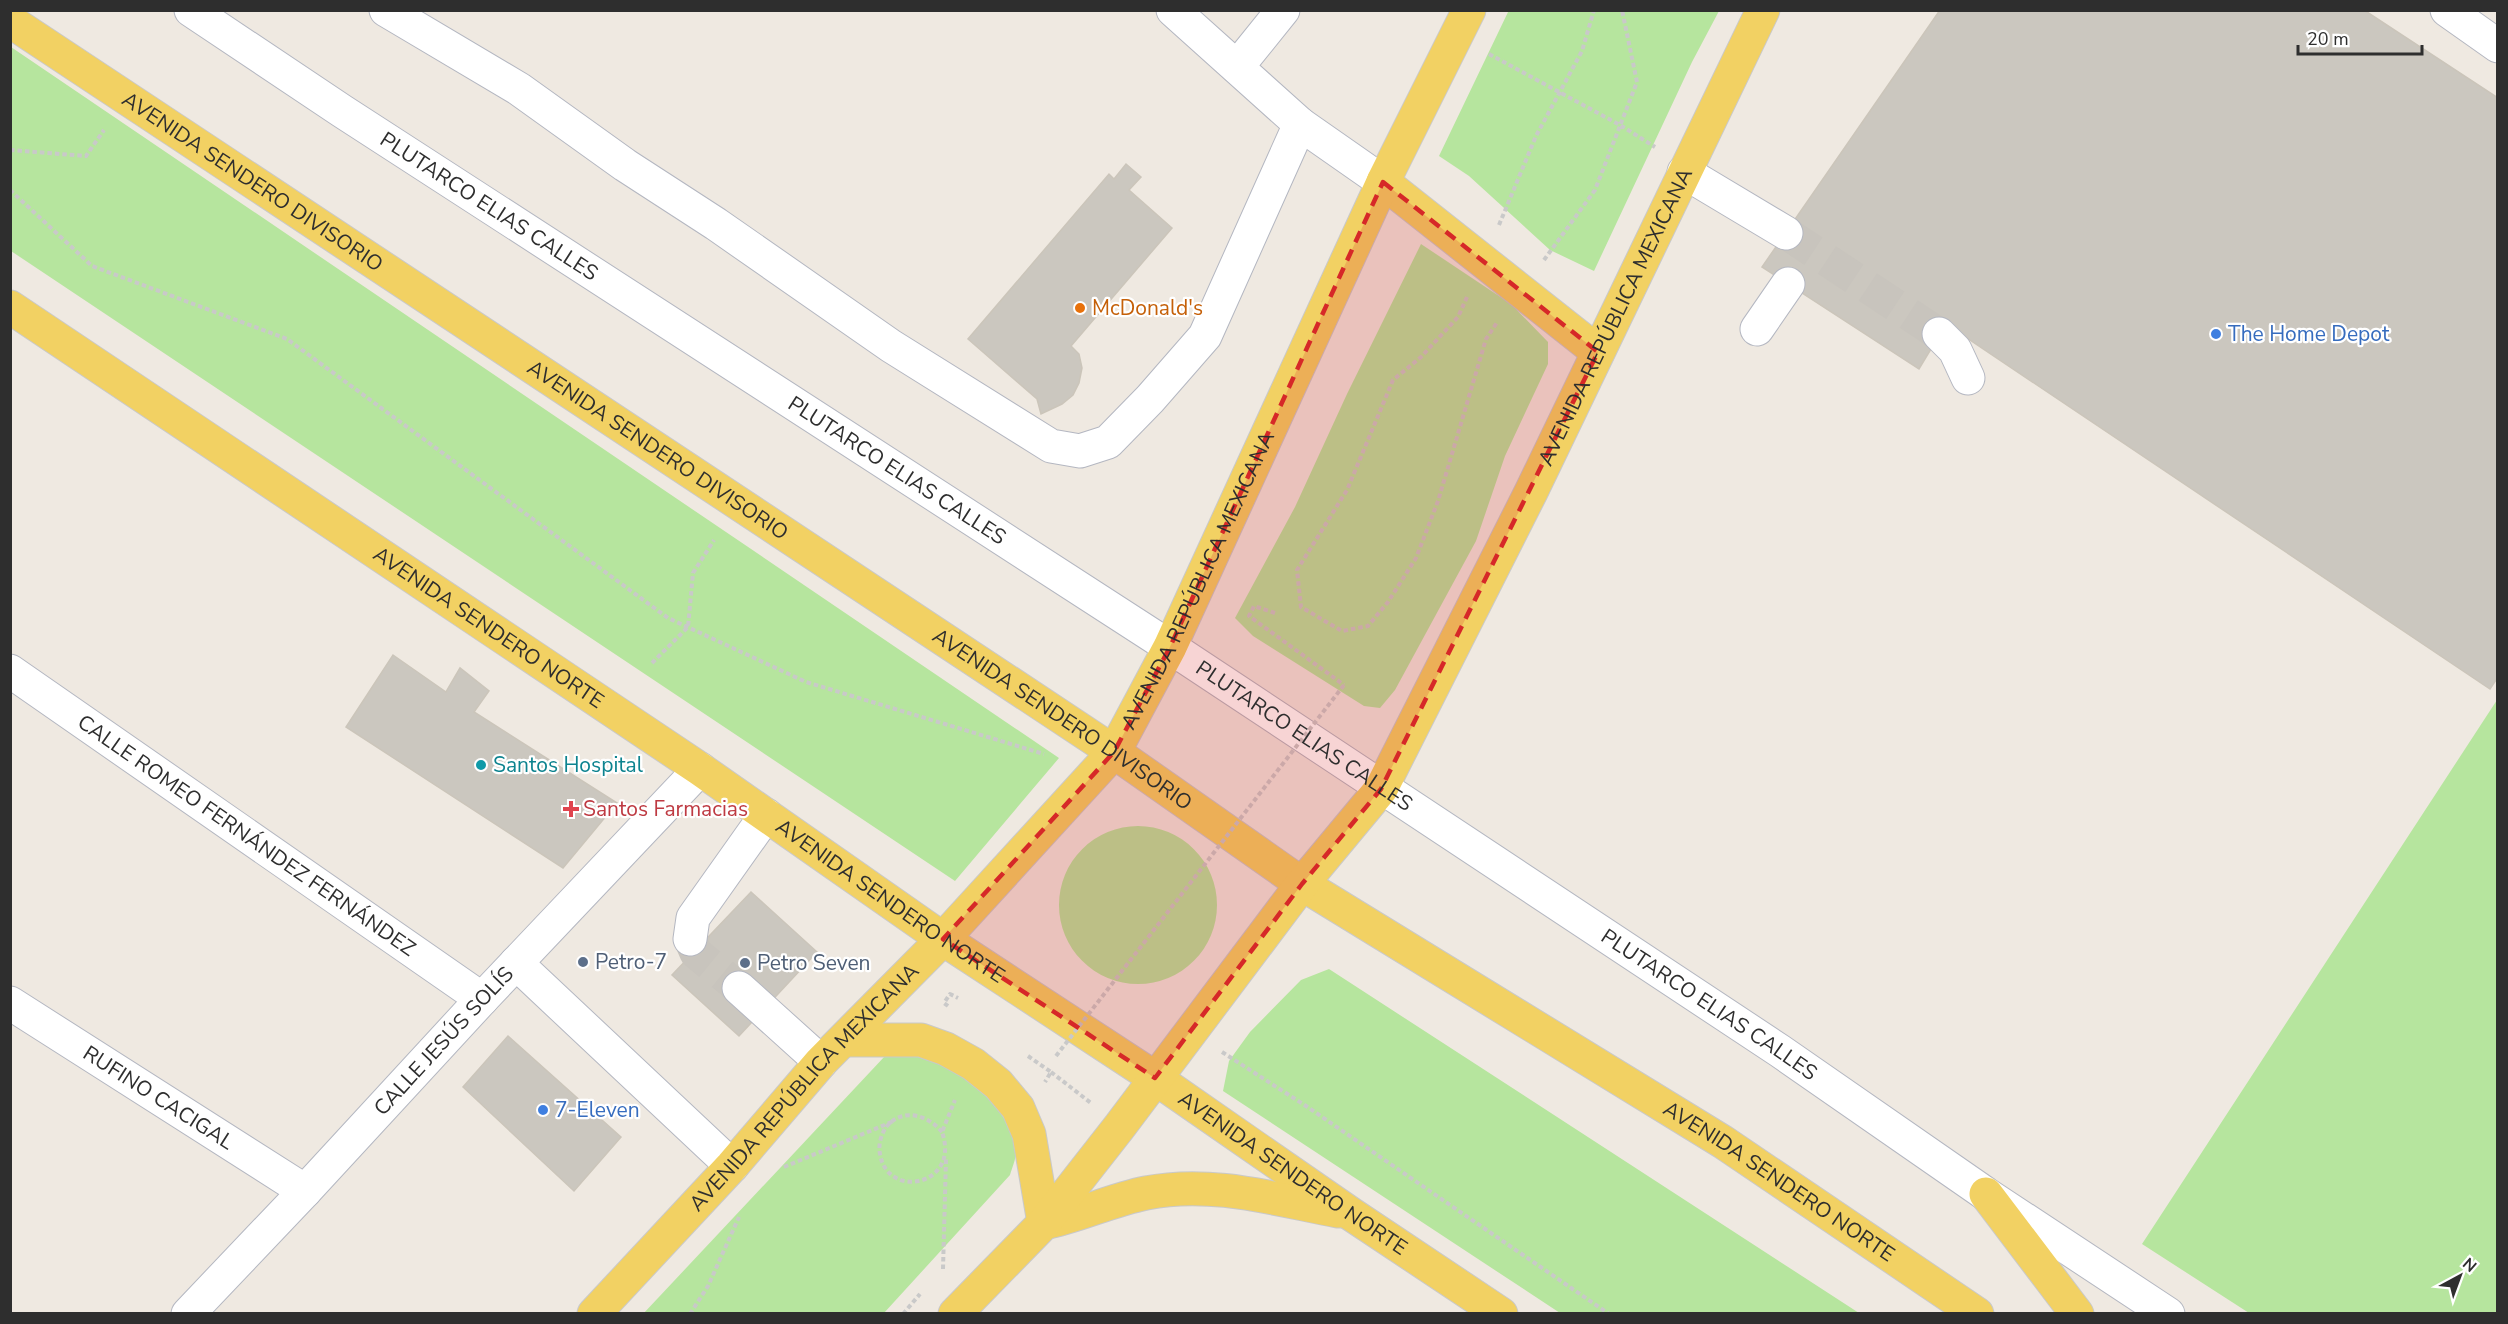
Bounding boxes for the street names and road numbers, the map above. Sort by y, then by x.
street label: AVENIDA SENDERO DIVISORIO [117,85,389,278]
street label: PLUTARCO ELIAS CALLES [375,125,604,287]
street label: AVENIDA REPÚBLICA MEXICANA [1532,163,1699,470]
street label: AVENIDA SENDERO DIVISORIO [522,353,794,546]
street label: PLUTARCO ELIAS CALLES [783,390,1012,551]
street label: AVENIDA REPÚBLICA MEXICANA [1115,427,1281,734]
street label: AVENIDA SENDERO NORTE [368,540,609,715]
street label: AVENIDA SENDERO DIVISORIO [927,622,1198,817]
street label: PLUTARCO ELIAS CALLES [1190,654,1418,818]
street label: CALLE ROMEO FERNÁNDEZ FERNÁNDEZ [72,708,421,963]
street label: AVENIDA SENDERO NORTE [770,812,1010,990]
street label: PLUTARCO ELIAS CALLES [1596,922,1823,1087]
street label: AVENIDA REPÚBLICA MEXICANA [683,957,925,1217]
street label: CALLE JESÚS SOLÍS [367,960,520,1122]
street label: RUFINO CACIGAL [78,1039,240,1156]
street label: AVENIDA SENDERO NORTE [1173,1084,1413,1262]
street label: AVENIDA SENDERO NORTE [1658,1095,1900,1268]

